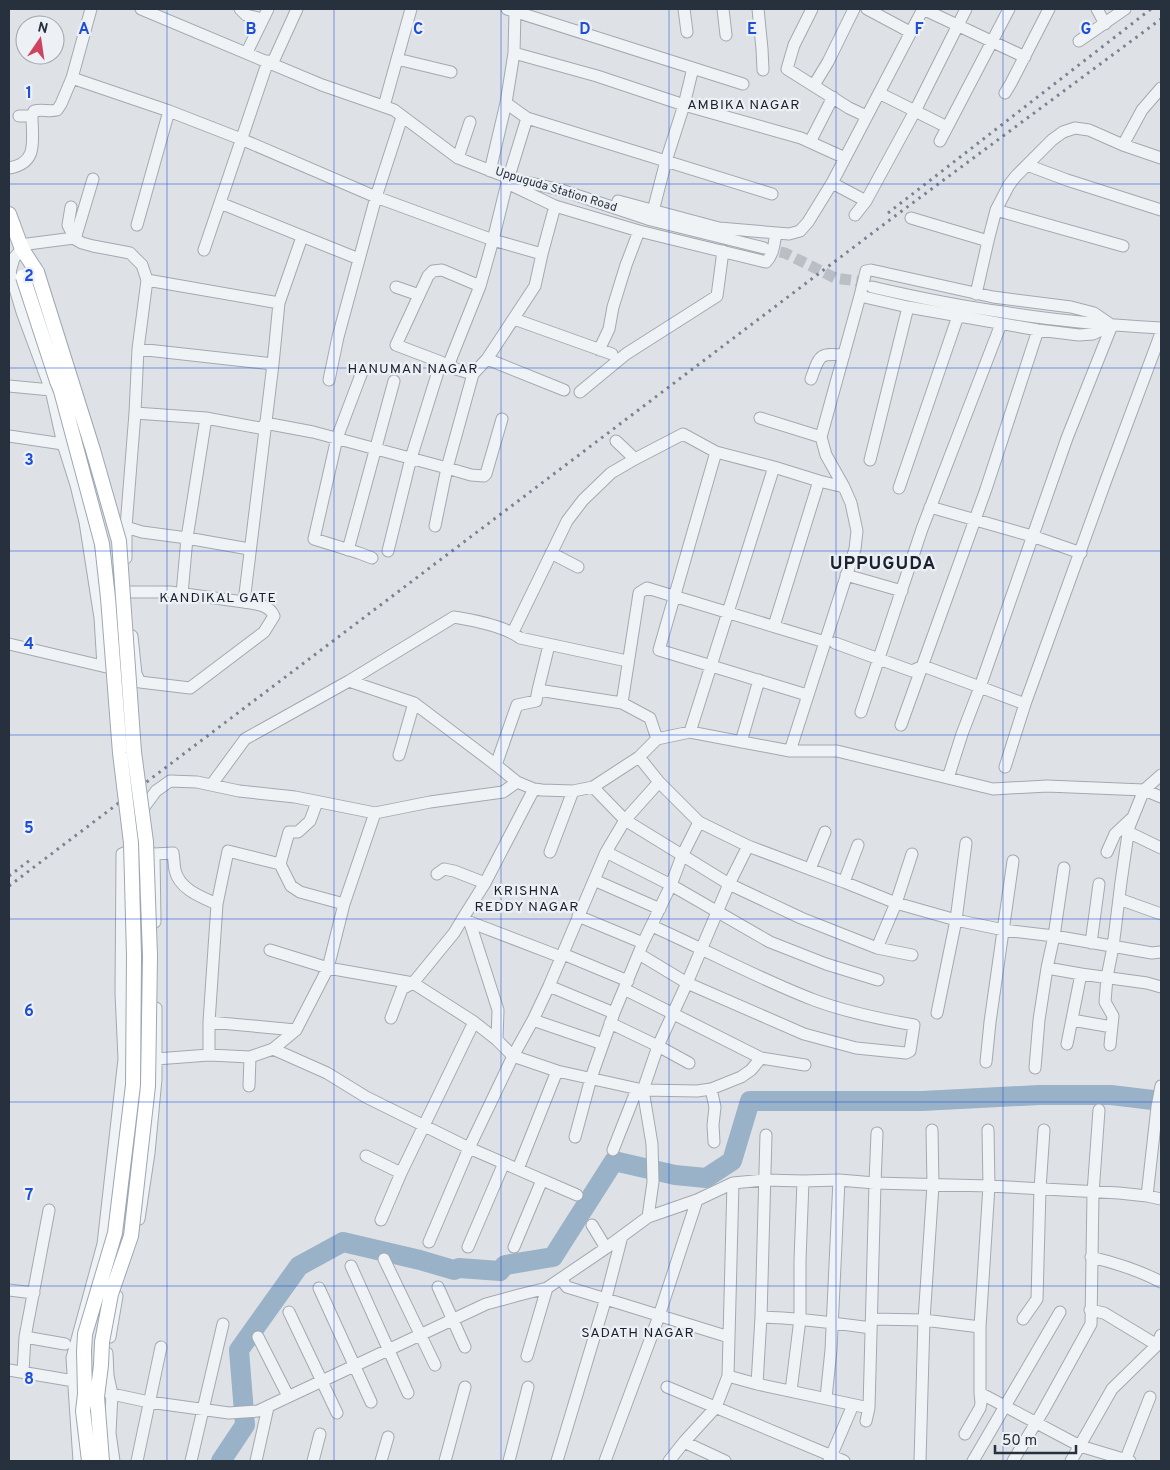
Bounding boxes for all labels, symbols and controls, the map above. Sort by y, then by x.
north arrow [15,15,65,65]
text: N [36,19,49,38]
text: A [78,20,90,40]
text: B [245,20,257,40]
text: C [413,20,423,40]
text: D [579,20,591,40]
text: E [747,20,757,40]
text: F [914,20,924,40]
text: G [1081,20,1091,40]
text: 1 [26,84,32,104]
district label: AMBIKA NAGAR [687,97,801,114]
street label: Uppuguda Station Road [493,164,619,216]
text: 2 [24,267,34,287]
district label: HANUMAN NAGAR [347,361,479,378]
text: 3 [24,451,34,471]
district label: UPPUGUDA [830,553,936,576]
district label: KANDIKAL GATE [159,590,277,607]
text: 4 [24,635,34,655]
text: 5 [24,819,34,839]
district label: KRISHNA REDDY NAGAR [474,883,580,916]
text: 6 [24,1002,34,1022]
text: 7 [25,1186,33,1206]
district label: SADATH NAGAR [581,1325,695,1342]
text: 8 [24,1370,34,1390]
scale bar [995,1422,1076,1454]
text: 50 m [1002,1432,1037,1451]

